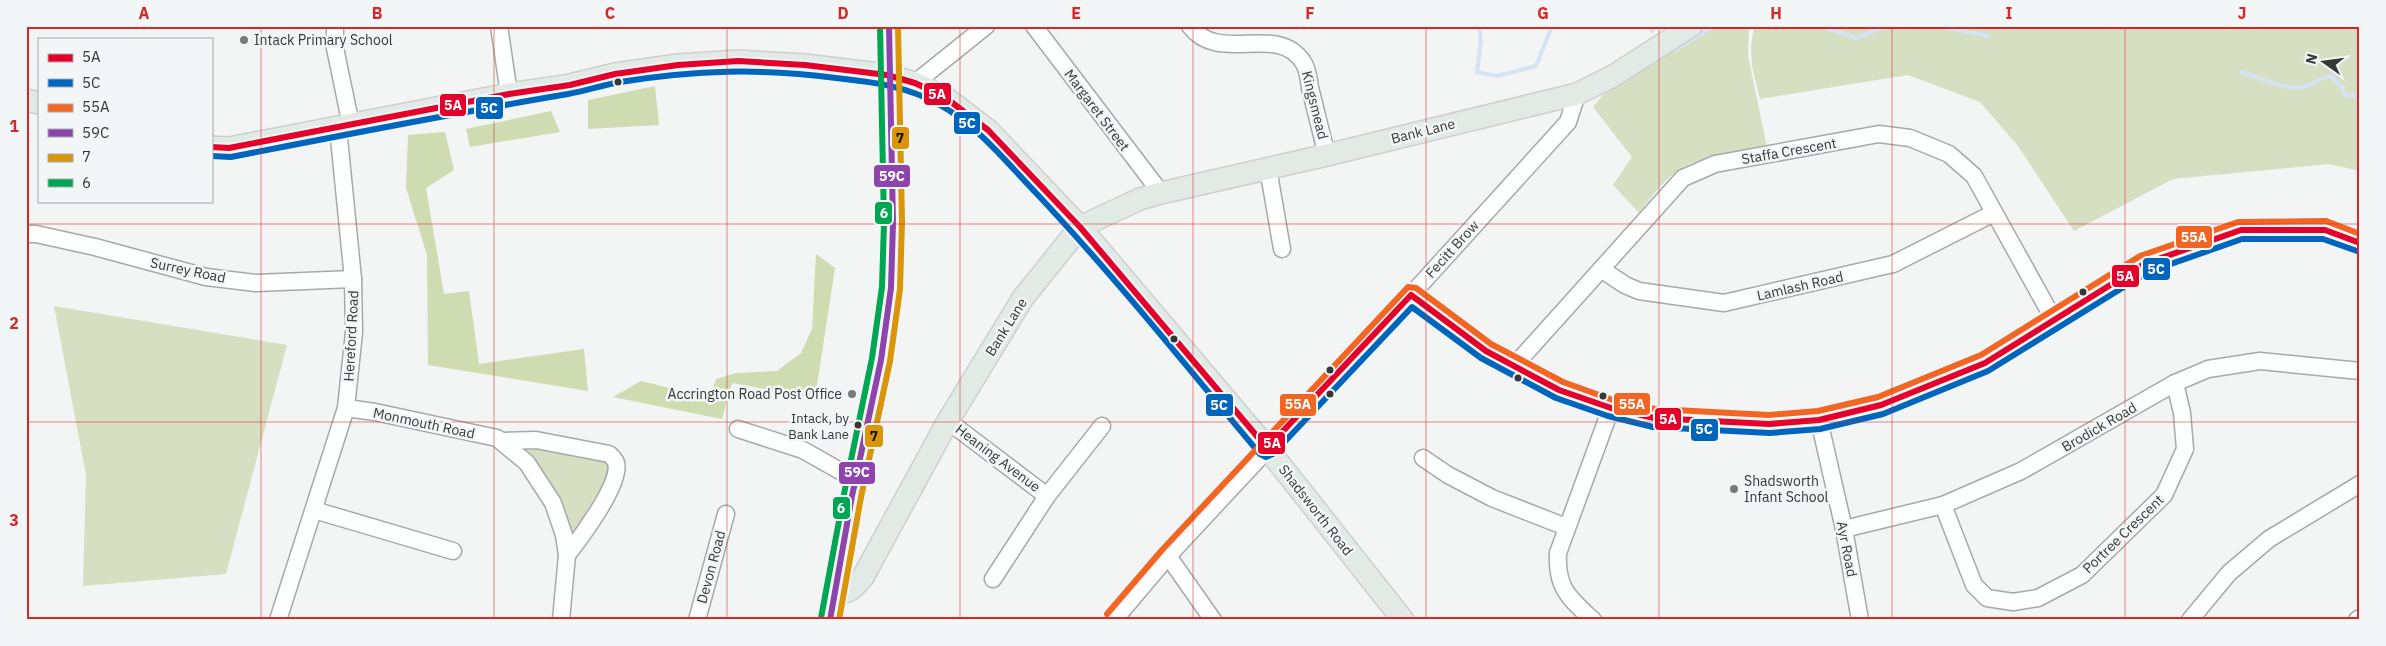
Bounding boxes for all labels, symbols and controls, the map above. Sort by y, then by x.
text: A [139,3,150,23]
text: B [372,3,383,23]
text: C [605,3,615,23]
text: D [837,3,849,23]
text: E [1071,3,1081,23]
text: F [1305,3,1315,23]
text: G [1537,3,1549,23]
text: H [1770,3,1782,23]
text: I [2006,3,2013,23]
text: J [2238,3,2246,23]
place label: Intack Primary School [254,31,393,49]
marker: Intack Primary School [238,34,250,46]
legend [38,38,212,202]
north arrow [2298,38,2348,88]
text: 5A [82,47,101,66]
text: N [2301,52,2321,66]
street label: Margaret Street [1060,66,1134,155]
street label: Kingsmead [1298,69,1332,141]
text: 5C [82,73,100,92]
unlabelled marker [613,77,623,87]
line badge: 5A [923,82,952,106]
text: 5A [928,85,946,103]
line badge: 5A [439,93,467,117]
text: 5A [444,96,462,114]
line badge: 5C [475,96,504,120]
text: 55A [82,97,110,116]
text: 5C [480,99,498,117]
line badge: 5C [953,111,981,135]
text: 5C [958,114,976,132]
street label: Bank Lane [1389,114,1457,148]
text: 1 [9,116,19,136]
text: 59C [82,123,109,142]
line badge: 7 [891,126,910,150]
text: 7 [896,129,904,147]
street label: Staffa Crescent [1740,134,1838,168]
text: 7 [82,147,91,166]
line badge: 59C [873,164,911,188]
text: 59C [879,167,905,185]
text: 6 [82,173,91,192]
line badge: 6 [874,201,893,225]
text: 6 [880,204,888,222]
street label: Fecitt Brow [1421,216,1483,282]
line badge: 55A [2175,225,2213,249]
text: 55A [2181,228,2208,246]
street label: Surrey Road [149,253,227,287]
line badge: 5C [2142,257,2171,281]
text: 5C [2147,260,2165,278]
line badge: 5A [2111,264,2140,288]
street label: Lamlash Road [1755,267,1845,305]
text: 5A [2116,267,2134,285]
unlabelled marker [2078,287,2088,297]
street label: Hereford Road [340,290,362,382]
street label: Bank Lane [981,294,1031,359]
text: 2 [9,313,19,333]
unlabelled marker [1169,334,1179,344]
unlabelled marker [1325,365,1335,375]
unlabelled marker [1513,373,1523,383]
place label: Accrington Road Post Office [668,385,842,403]
marker: Accrington Road Post Office [846,388,858,400]
unlabelled marker [1325,389,1335,399]
unlabelled marker [1598,391,1608,401]
line badge: 55A [1613,392,1651,416]
line badge: 5C [1205,393,1234,417]
line badge: 55A [1279,393,1317,417]
text: 55A [1285,395,1312,413]
text: 55A [1619,395,1646,413]
text: 5C [1210,396,1228,414]
street label: Brodick Road [2058,398,2140,456]
street label: Monmouth Road [371,403,477,443]
line badge: 5A [1654,407,1682,431]
place label: Intack, by Bank Lane [788,410,850,443]
text: 5A [1659,410,1677,428]
line badge: 5C [1690,418,1719,442]
marker: Intack, by Bank Lane [853,420,863,430]
street label: Heaning Avenue [952,420,1044,496]
text: 5C [1695,420,1713,438]
line badge: 7 [864,424,884,448]
text: 7 [870,427,878,445]
line badge: 5A [1257,431,1286,455]
text: 5A [1263,434,1281,452]
line badge: 59C [838,461,876,485]
street label: Shadsworth Road [1275,461,1357,559]
text: 59C [844,463,870,481]
place label: Shadsworth Infant School [1744,472,1829,506]
marker: Shadsworth Infant School [1728,483,1740,495]
street label: Portree Crescent [2079,491,2167,577]
line badge: 6 [832,496,851,520]
text: 6 [837,499,845,517]
text: 3 [9,510,19,530]
street label: Ayr Road [1833,520,1861,578]
street label: Devon Road [693,528,729,606]

